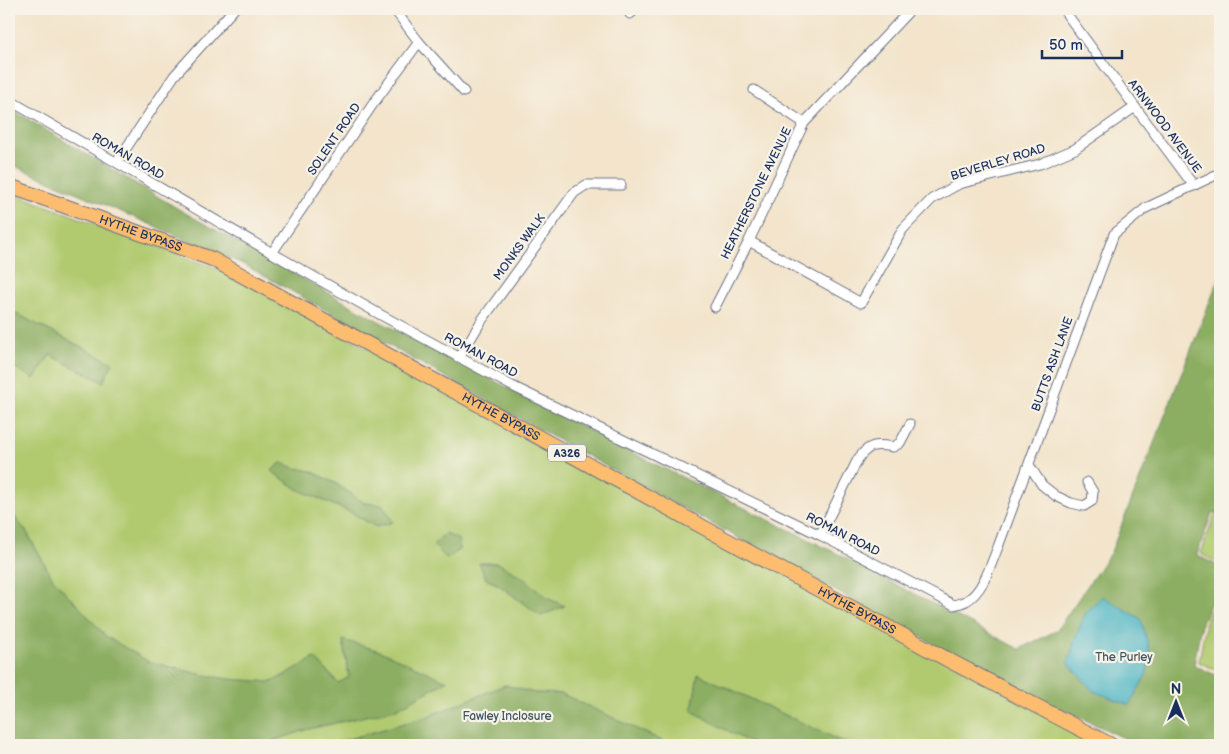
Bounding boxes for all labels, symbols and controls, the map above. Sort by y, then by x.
scale bar [1042,28,1122,60]
text: 50 m [1049,36,1083,55]
street label: ARNWOOD AVENUE [1125,77,1205,176]
street label: SOLENT ROAD [305,100,364,178]
street label: HEATHERSTONE AVENUE [718,125,795,262]
street label: ROMAN ROAD [89,130,167,183]
street label: BEVERLEY ROAD [949,141,1048,184]
street label: MONKS WALK [490,211,549,283]
street label: HYTHE BYPASS [97,212,184,256]
street label: BUTTS ASH LANE [1028,315,1077,414]
street label: ROMAN ROAD [441,330,520,381]
street label: HYTHE BYPASS [459,390,542,445]
road number: A326 [548,444,586,462]
street label: ROMAN ROAD [803,509,882,560]
street label: HYTHE BYPASS [815,583,898,638]
park label: The Purley [1095,650,1153,665]
north arrow [1152,676,1202,726]
text: N [1171,681,1181,698]
park label: Fawley Inclosure [462,709,552,724]

